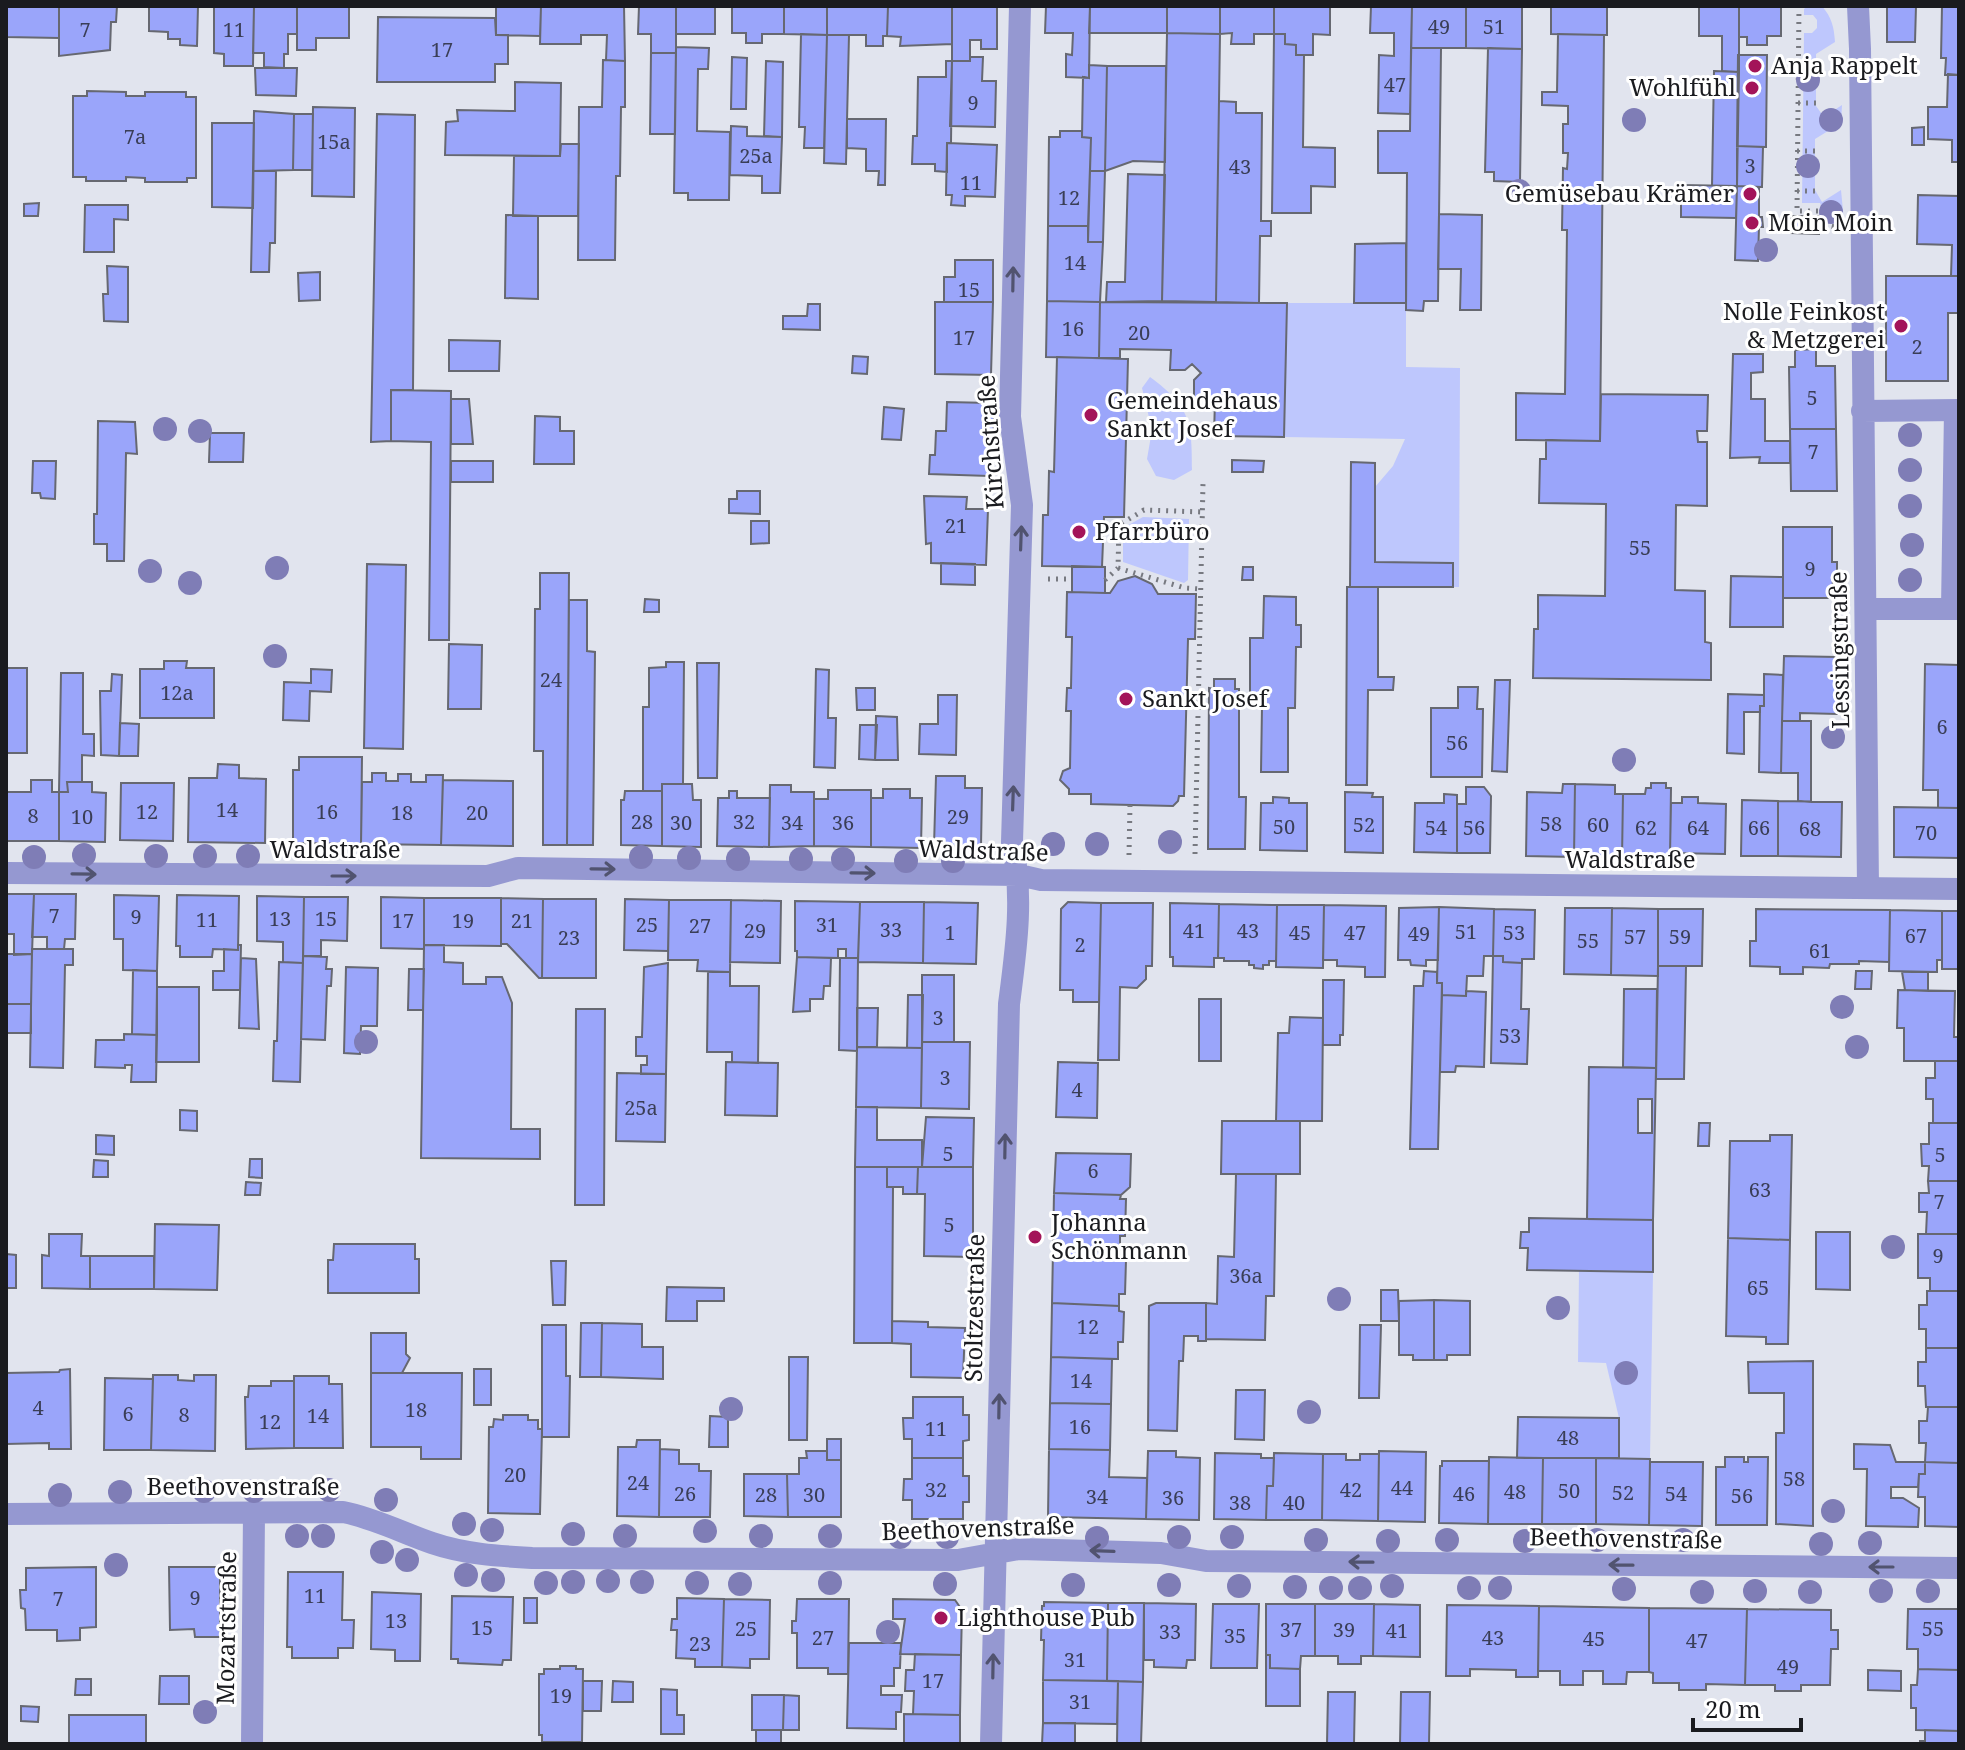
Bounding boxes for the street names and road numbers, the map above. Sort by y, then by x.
street label: Kirchstraße [968,374,1011,510]
street label: Lessingstraße [1821,571,1856,729]
street label: Waldstraße [917,831,1049,868]
street label: Waldstraße [269,832,401,865]
street label: Waldstraße [1564,842,1696,875]
street label: Stoltzestraße [956,1234,991,1382]
street label: Beethovenstraße [146,1469,340,1502]
street label: Beethovenstraße [881,1508,1075,1547]
street label: Beethovenstraße [1529,1519,1723,1556]
street label: Mozartstraße [208,1551,243,1705]

